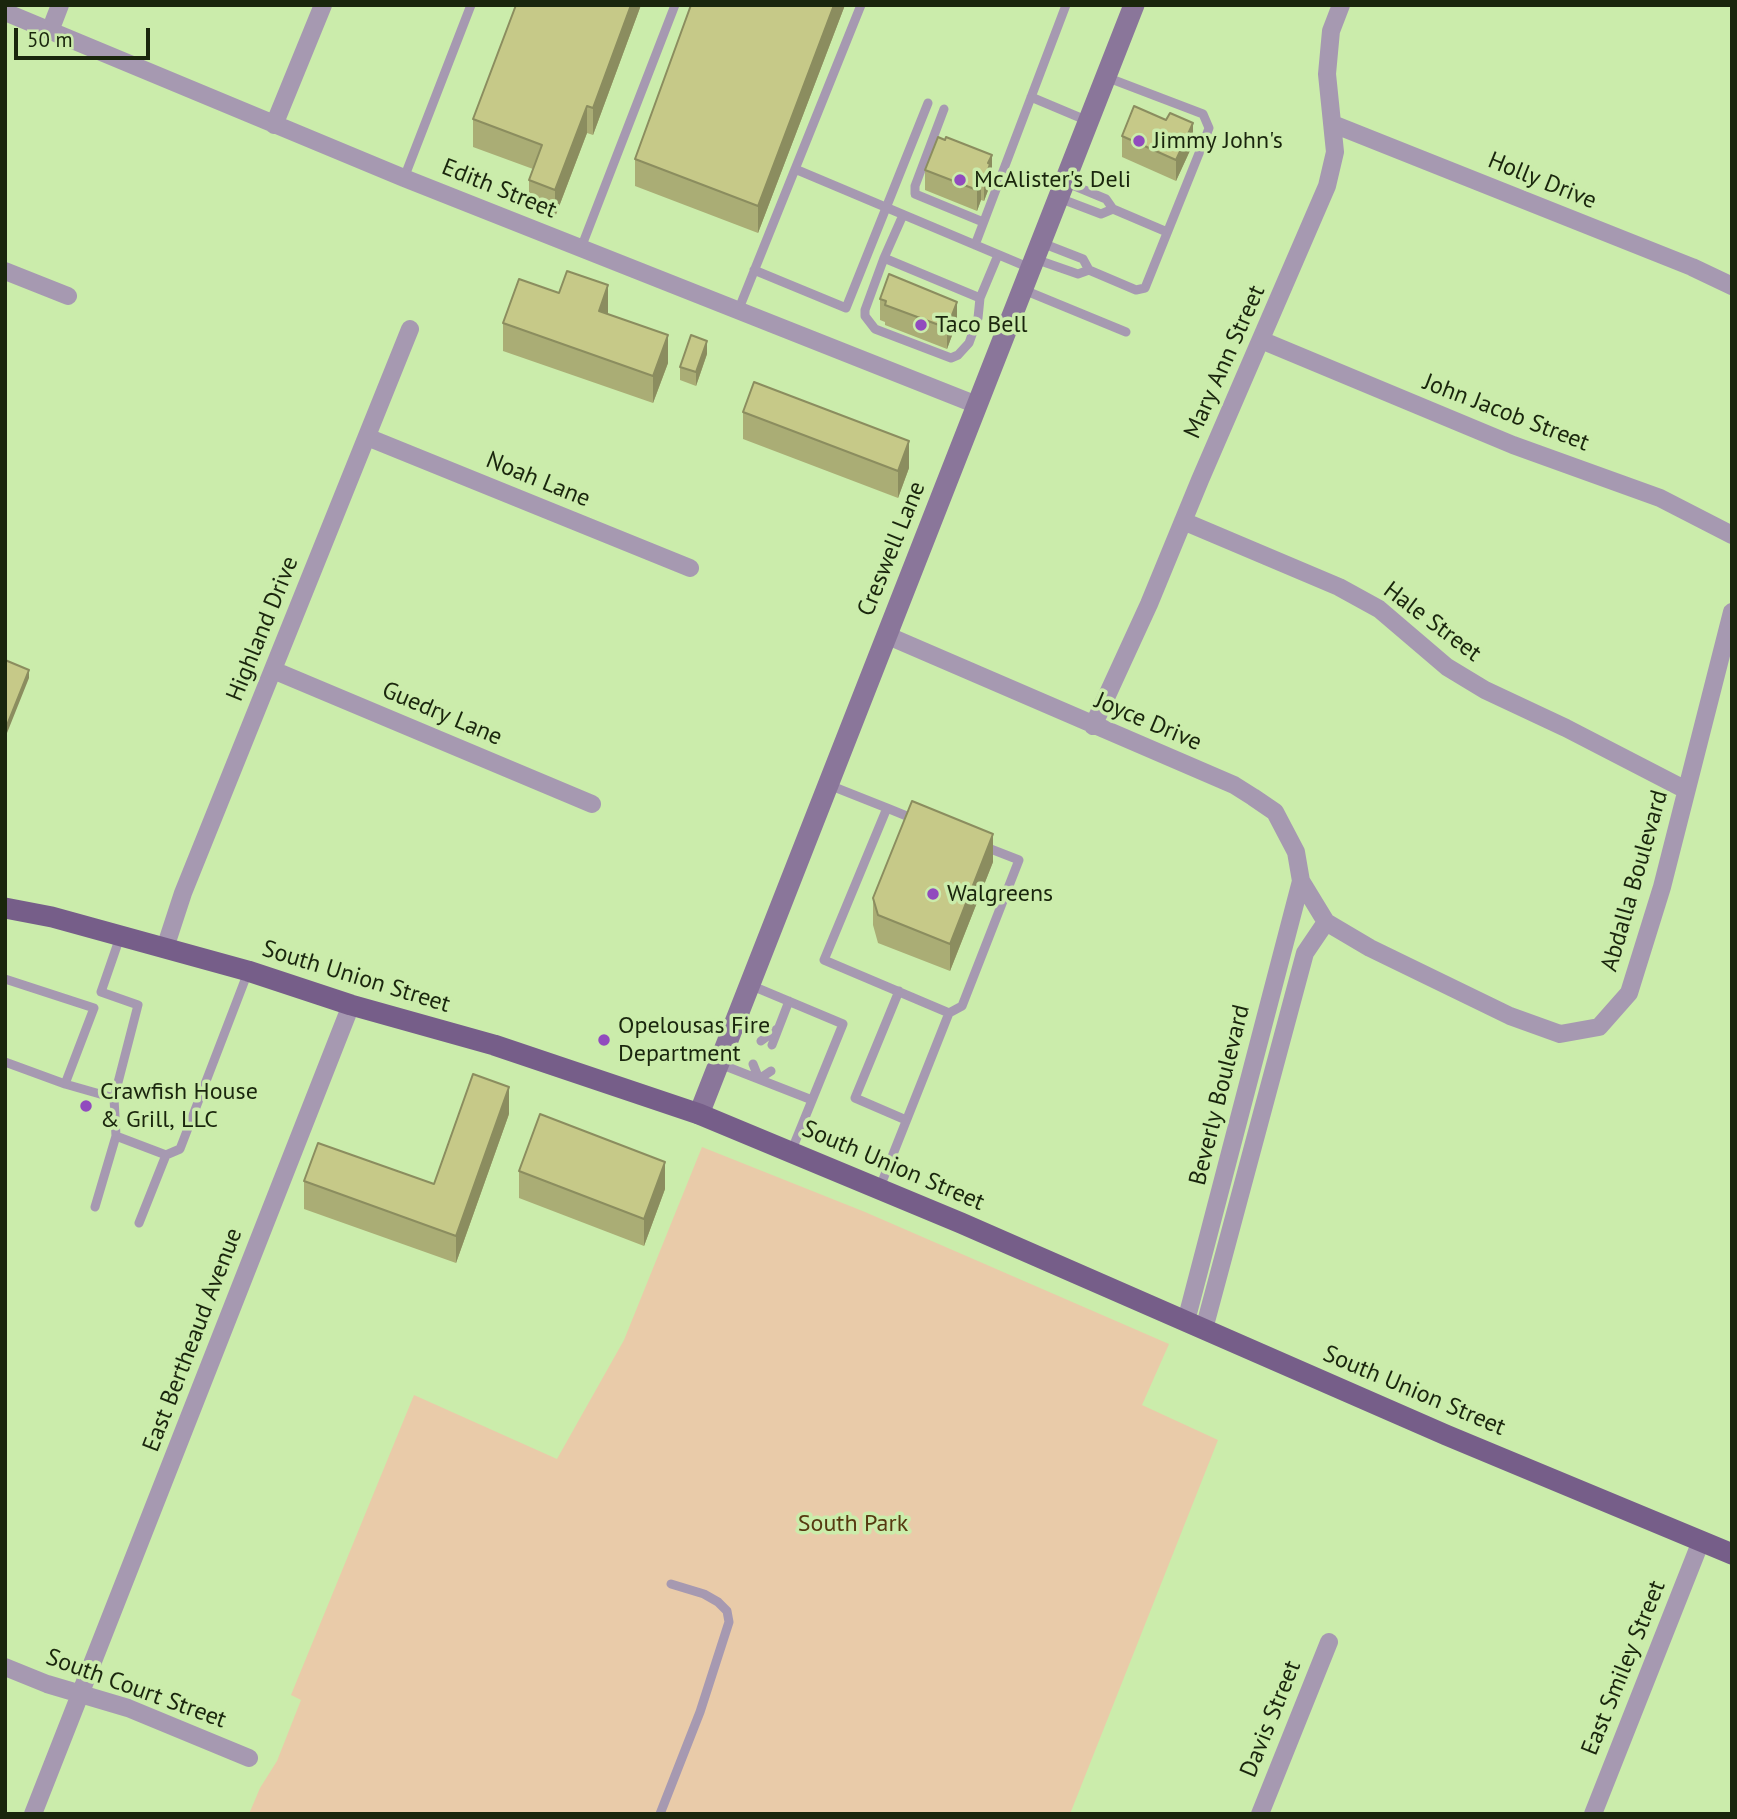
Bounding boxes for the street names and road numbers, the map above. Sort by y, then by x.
street label: Holly Drive [1484,146,1600,216]
street label: Edith Street [437,153,561,225]
street label: Mary Ann Street [1178,281,1272,443]
street label: John Jacob Street [1419,368,1593,458]
street label: Noah Lane [482,446,594,514]
street label: Creswell Lane [852,477,932,621]
street label: Highland Drive [221,552,305,706]
street label: Hale Street [1377,576,1487,668]
street label: Guedry Lane [378,676,506,752]
street label: Joyce Drive [1090,687,1206,757]
street label: Abdalla Boulevard [1595,787,1675,975]
street label: South Union Street [258,935,454,1019]
street label: Beverly Boulevard [1184,1002,1256,1188]
street label: South Union Street [798,1115,988,1217]
street label: East Bertheaud Avenue [137,1224,249,1456]
street label: South Union Street [1319,1340,1509,1442]
street label: East Smiley Street [1576,1577,1672,1759]
street label: South Court Street [42,1643,230,1735]
street label: Davis Street [1235,1656,1307,1782]

